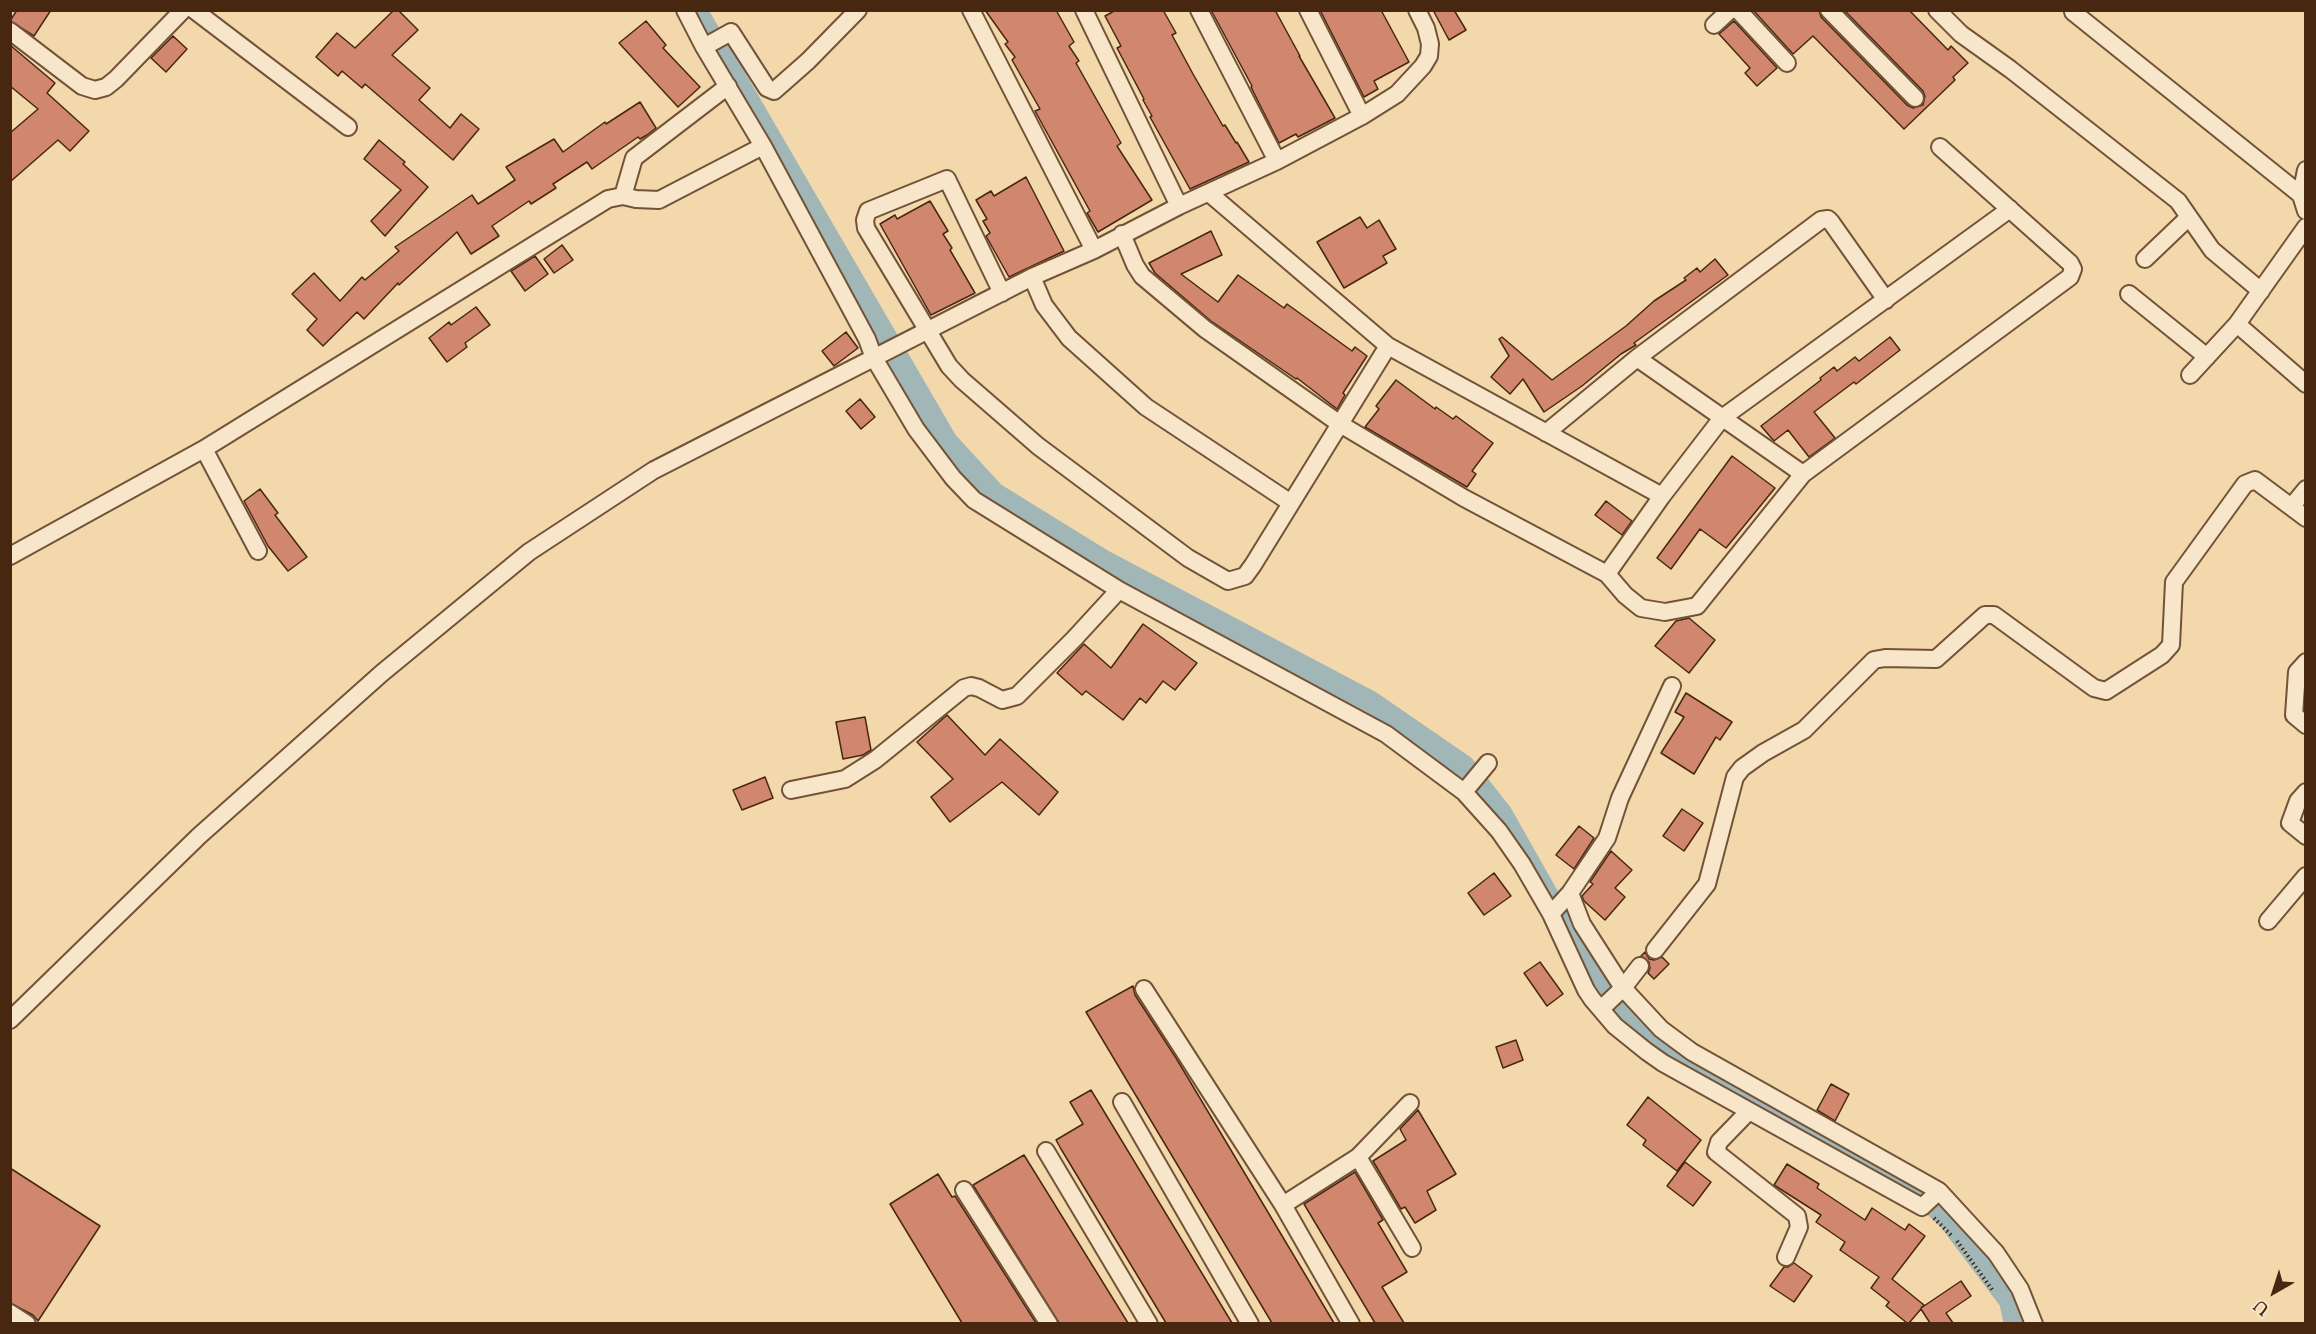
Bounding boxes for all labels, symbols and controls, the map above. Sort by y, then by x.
north arrow [2244,1262,2304,1322]
text: U [2250,1293,2275,1319]

